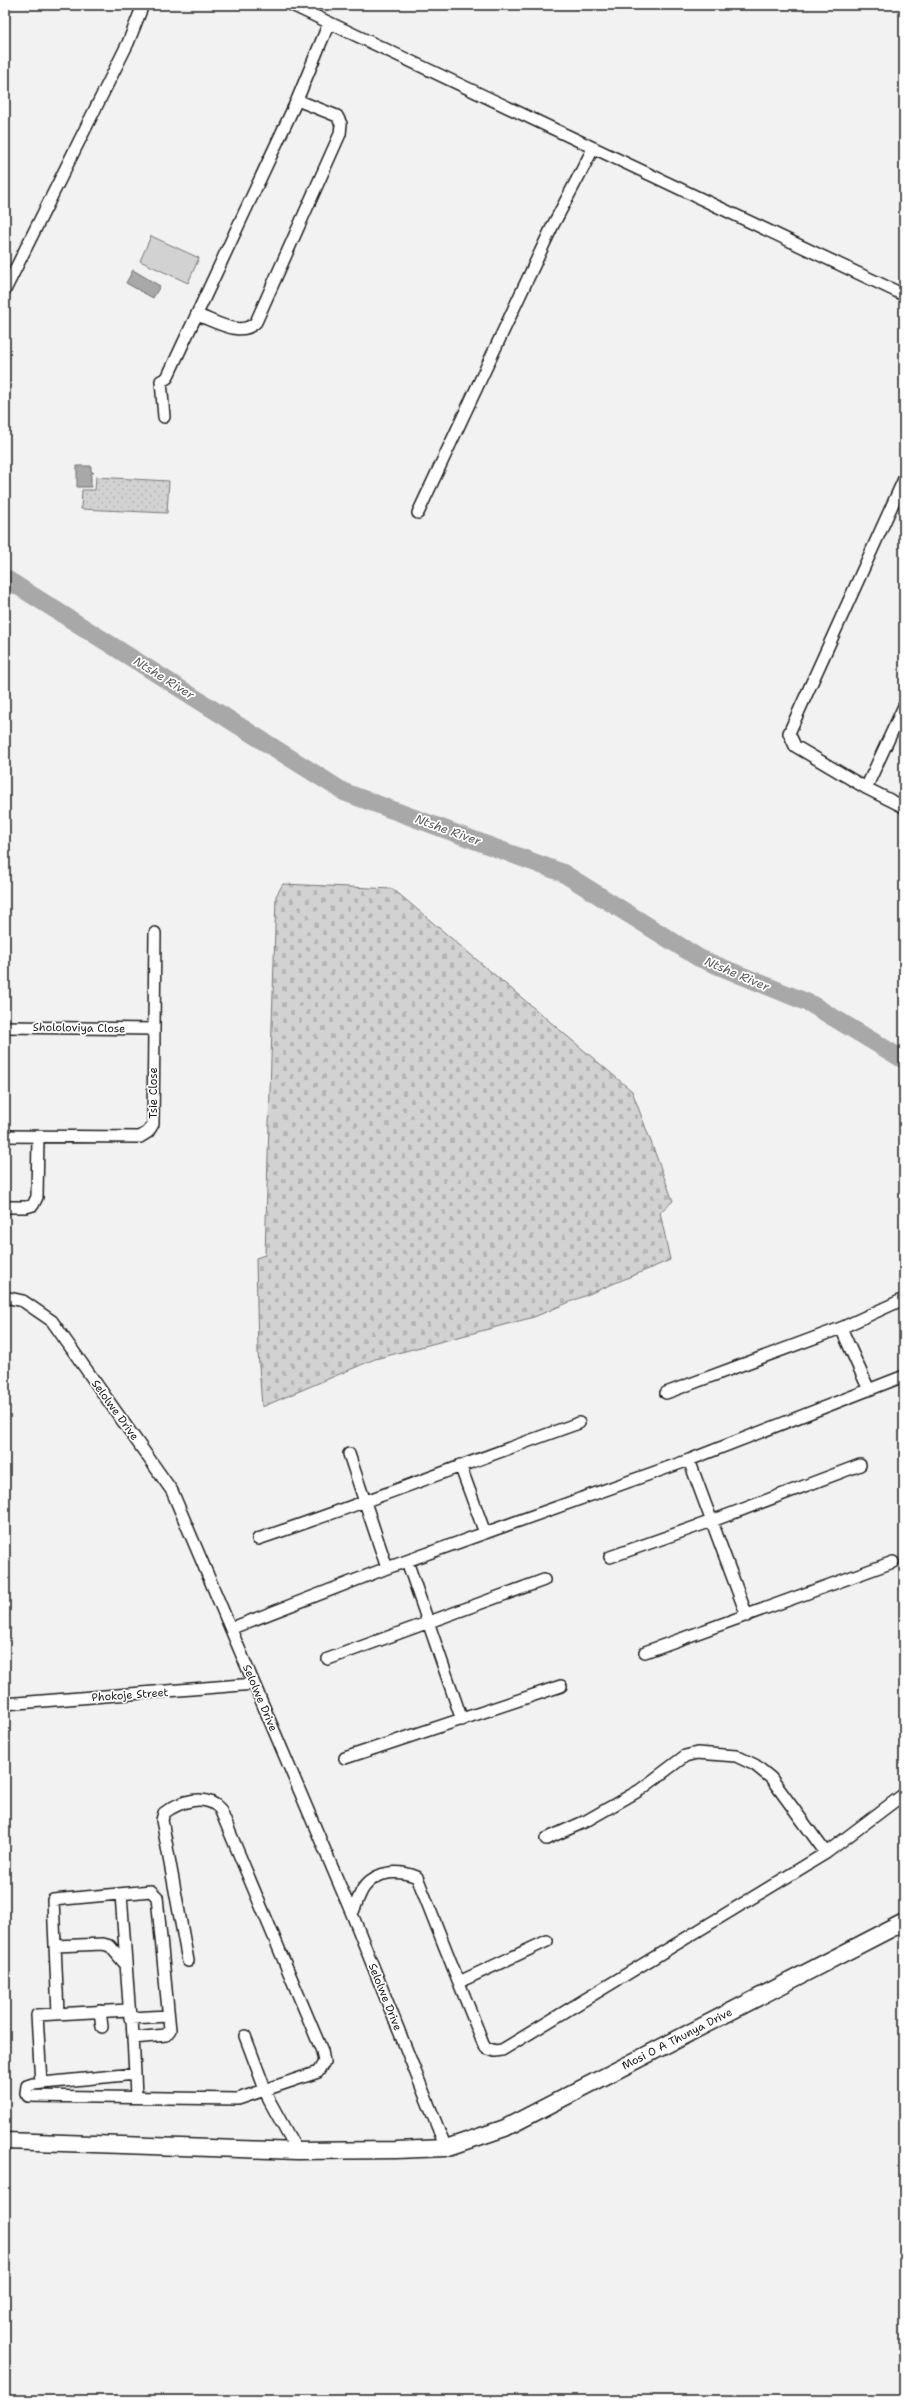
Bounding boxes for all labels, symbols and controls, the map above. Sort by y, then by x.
water label: Ntshe River [131,653,198,703]
water label: Ntshe River [413,811,483,849]
water label: Ntshe River [702,953,772,995]
street label: Shololoviya Close [33,1020,125,1036]
street label: Tsie Close [146,1067,161,1119]
street label: Selolwe Drive [88,1377,142,1443]
street label: Selolwe Drive [239,1662,281,1734]
street label: Phokoje Street [91,1685,169,1705]
street label: Selolwe Drive [365,1961,405,2033]
street label: Mosi O A Thunya Drive [619,2005,735,2073]

